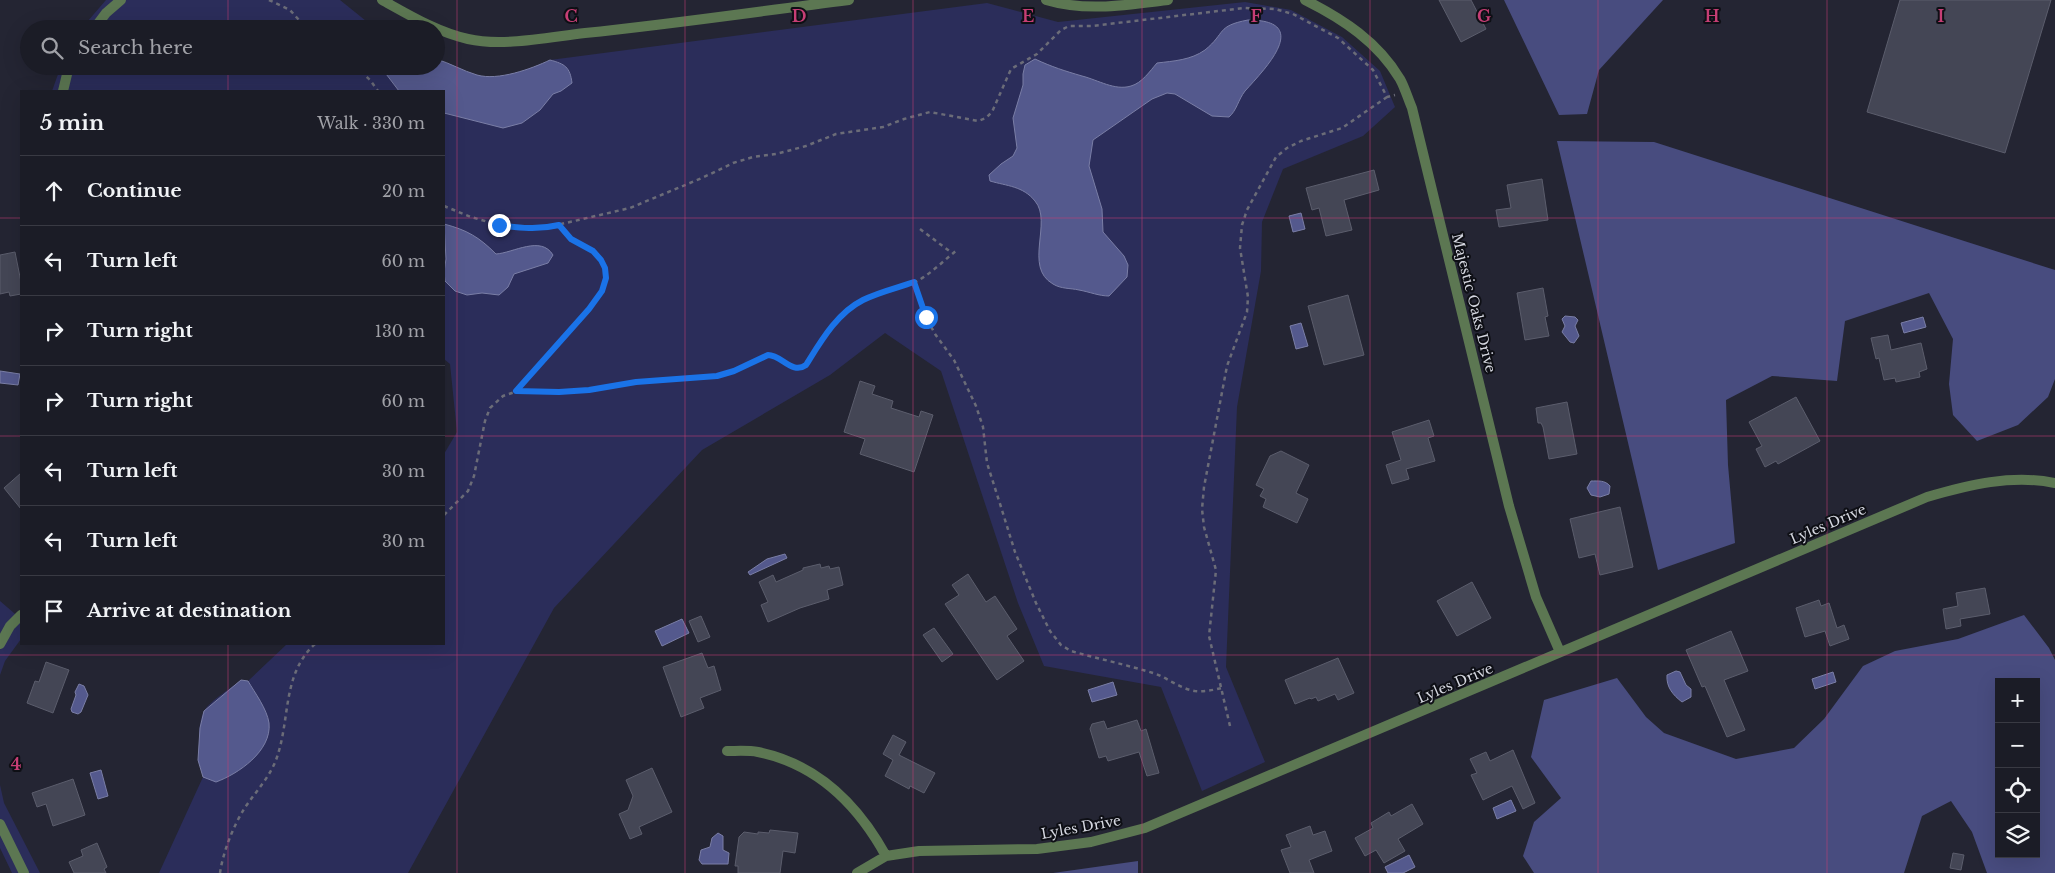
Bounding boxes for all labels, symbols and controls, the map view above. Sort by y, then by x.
text: C [564,6,578,26]
text: D [792,6,806,26]
text: E [1022,6,1034,26]
text: F [1250,6,1262,26]
text: G [1477,6,1491,26]
text: H [1704,6,1720,26]
text: I [1938,6,1945,26]
search box [20,20,445,75]
icon: search [38,34,66,62]
text: Search here [78,36,193,59]
text: 5 min [40,110,104,136]
text: Walk · 330 m [317,113,425,133]
icon: ahead [40,177,68,205]
text: Continue [87,179,182,202]
text: 20 m [382,181,425,201]
route end [488,214,511,237]
street label: Majestic Oaks Drive [1448,231,1500,375]
icon: left [40,247,68,275]
text: Turn left [87,249,178,272]
text: 60 m [382,251,425,271]
route start [915,306,938,329]
icon: right [40,317,68,345]
text: Turn right [87,319,193,342]
text: 130 m [375,321,425,341]
icon: right [40,387,68,415]
text: Turn right [87,389,193,412]
text: 60 m [382,391,425,411]
icon: left [40,457,68,485]
text: Turn left [87,459,178,482]
text: 30 m [382,461,425,481]
street label: Lyles Drive [1787,500,1869,548]
icon: left [40,527,68,555]
text: Turn left [87,529,178,552]
text: 30 m [382,531,425,551]
icon: arrive [40,597,68,625]
text: Arrive at destination [87,599,291,622]
street label: Lyles Drive [1414,659,1496,707]
map controls [1995,678,2040,858]
button: + [1995,678,2040,723]
button: − [1995,723,2040,768]
text: 4 [11,754,21,774]
button: locate [1995,768,2040,813]
street label: Lyles Drive [1040,811,1122,843]
button: layers [1995,813,2040,858]

